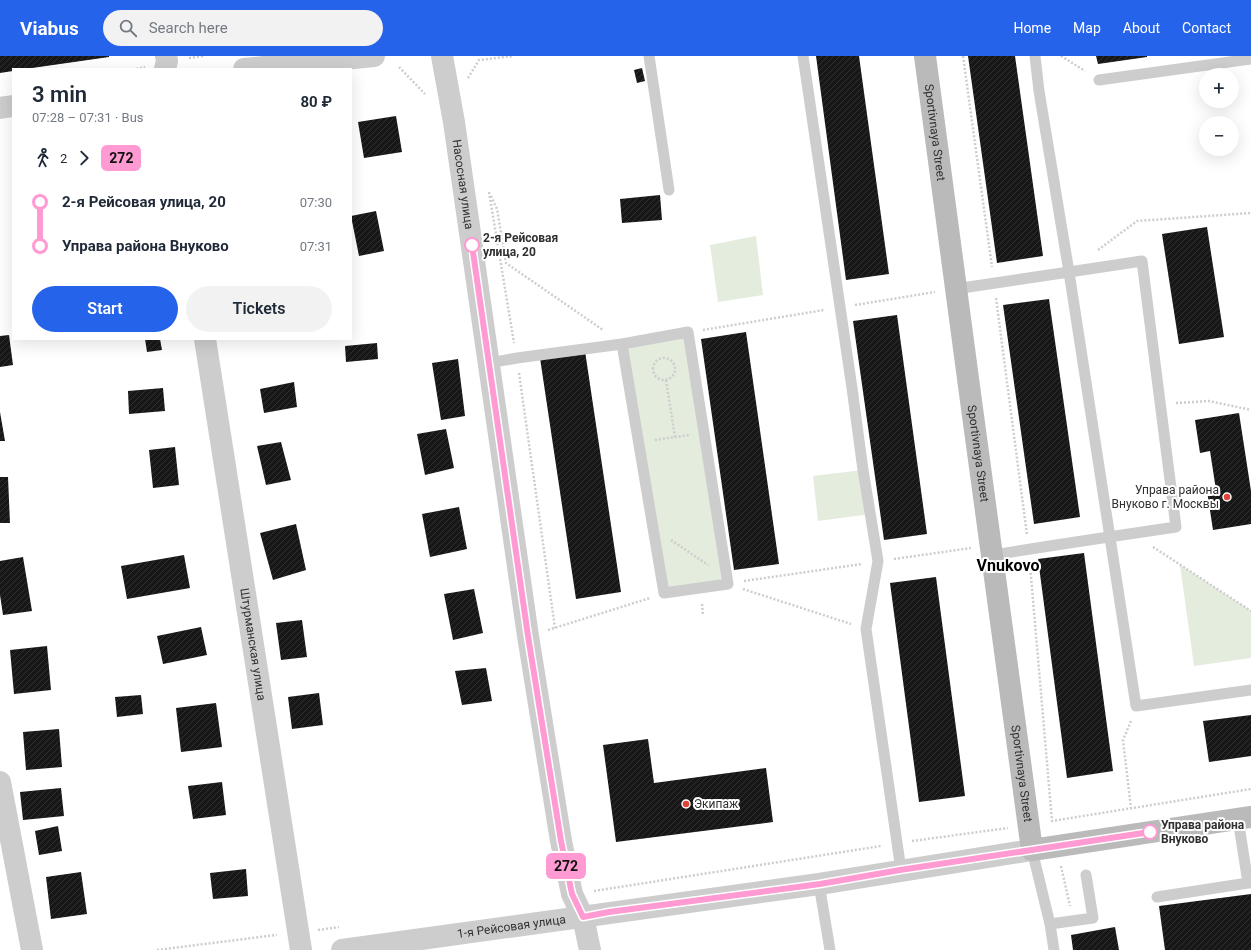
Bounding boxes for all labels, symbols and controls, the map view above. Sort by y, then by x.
search box [103,10,383,46]
text: Viabus [20,17,79,40]
icon: search [117,17,139,39]
text: Search here [149,19,228,37]
text: Home [1013,20,1051,36]
text: Map [1073,20,1101,36]
text: About [1123,20,1160,36]
text: Contact [1182,20,1231,36]
map controls [1199,68,1239,156]
button: + [1199,68,1239,108]
text: 3 min [32,82,87,107]
street label: Sportivnaya Street [922,83,948,182]
text: 80 ₽ [300,93,332,111]
text: 07:28 – 07:31 · Bus [32,110,144,125]
button: − [1199,116,1239,156]
street label: Насосная улица [450,138,476,230]
icon: walk [32,147,54,169]
icon: forward [73,147,95,169]
text: 272 [109,150,133,166]
text: 2 [60,151,67,166]
text: 2-я Рейсовая улица, 20 [62,193,226,211]
text: 07:30 [300,195,332,210]
place label: 2-я Рейсовая улица, 20 [483,231,558,259]
text: Управа района Внуково [62,237,229,255]
marker: 2-я Рейсовая улица, 20 [464,237,480,253]
text: 07:31 [300,239,332,254]
button: Start [32,286,178,332]
button: Tickets [186,286,332,332]
street label: Sportivnaya Street [965,404,992,503]
place label: Управа района Внуково г. Москвы [1112,483,1219,511]
marker: Управа района Внуково г. Москвы [1222,492,1232,502]
district label: Vnukovo [977,556,1039,575]
street label: Штурманская улица [237,587,269,702]
street label: Sportivnaya Street [1008,724,1035,823]
place label: Экипаж [694,797,739,811]
marker: Экипаж [681,799,691,809]
place label: Управа района Внуково [1161,818,1245,846]
marker: Управа района Внуково [1142,824,1158,840]
line badge: 272 [543,853,589,879]
text: 272 [554,858,578,874]
street label: 1-я Рейсовая улица [456,912,567,941]

